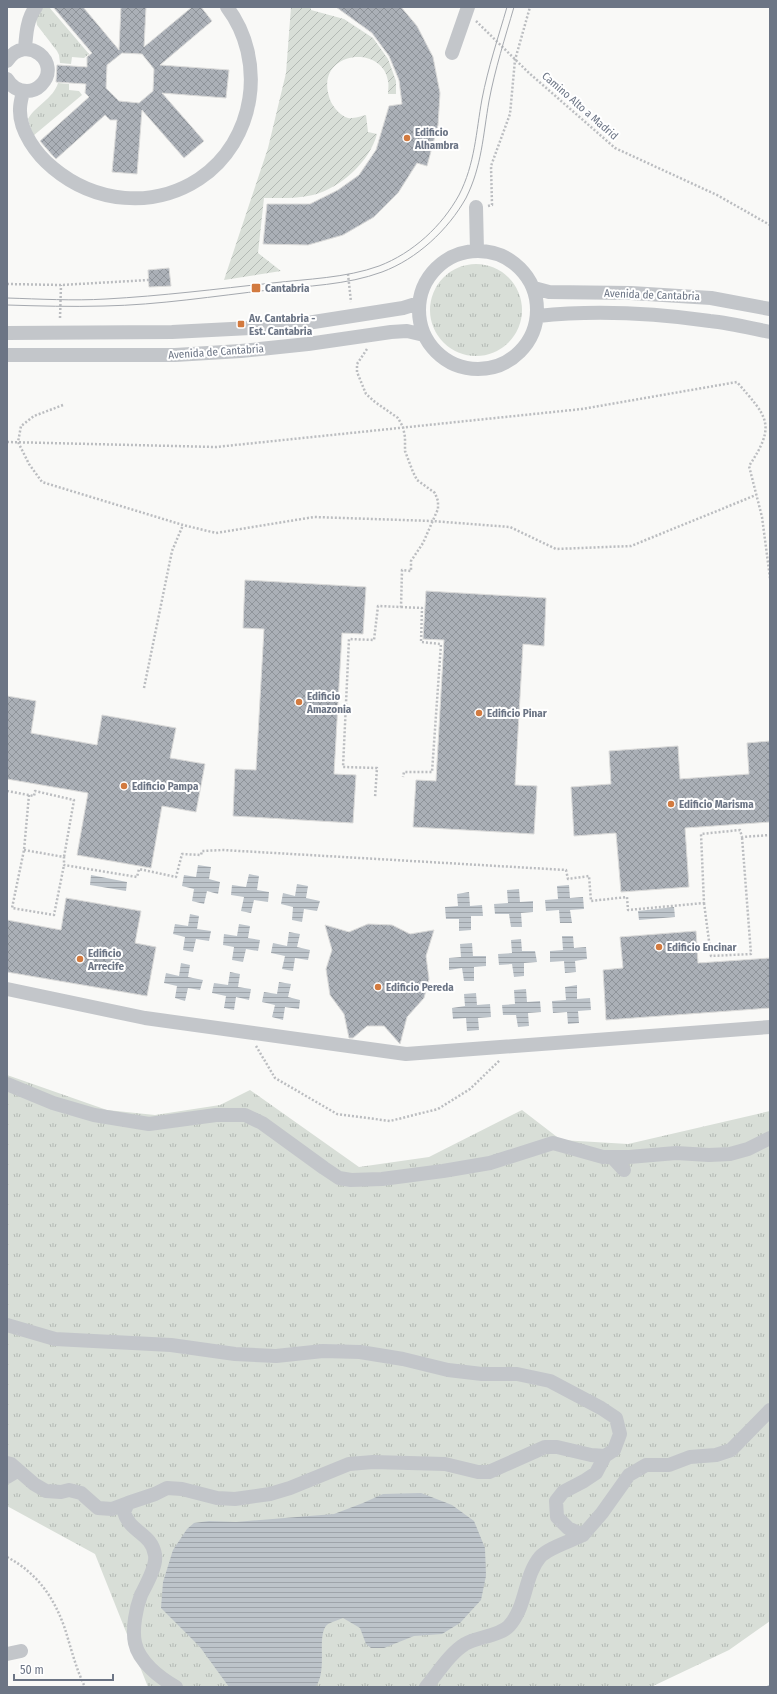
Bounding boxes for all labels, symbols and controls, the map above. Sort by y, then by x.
street label: Camino Alto a Madrid [539,69,621,143]
place label: Edificio Alhambra [414,126,459,152]
marker: Edificio Alhambra [402,133,412,143]
marker: Cantabria [250,282,262,294]
place label: Cantabria [265,282,310,295]
street label: Avenida de Cantabria [604,287,700,303]
place label: Av. Cantabria - Est. Cantabria [248,312,315,338]
marker: Av. Cantabria - Est. Cantabria [236,319,246,329]
street label: Avenida de Cantabria [168,342,264,362]
place label: Edificio Amazonia [306,690,352,716]
marker: Edificio Amazonia [294,697,304,707]
place label: Edificio Pinar [487,707,548,720]
marker: Edificio Pinar [474,708,484,718]
place label: Edificio Pampa [132,780,199,793]
marker: Edificio Pampa [119,781,129,791]
place label: Edificio Marisma [679,798,754,811]
marker: Edificio Marisma [666,799,676,809]
place label: Edificio Encinar [667,941,737,954]
marker: Edificio Encinar [654,942,664,952]
place label: Edificio Arrecife [87,947,124,973]
marker: Edificio Arrecife [75,954,85,964]
place label: Edificio Pereda [386,981,454,994]
marker: Edificio Pereda [373,982,383,992]
scale bar [14,1656,113,1682]
text: 50 m [20,1663,44,1677]

